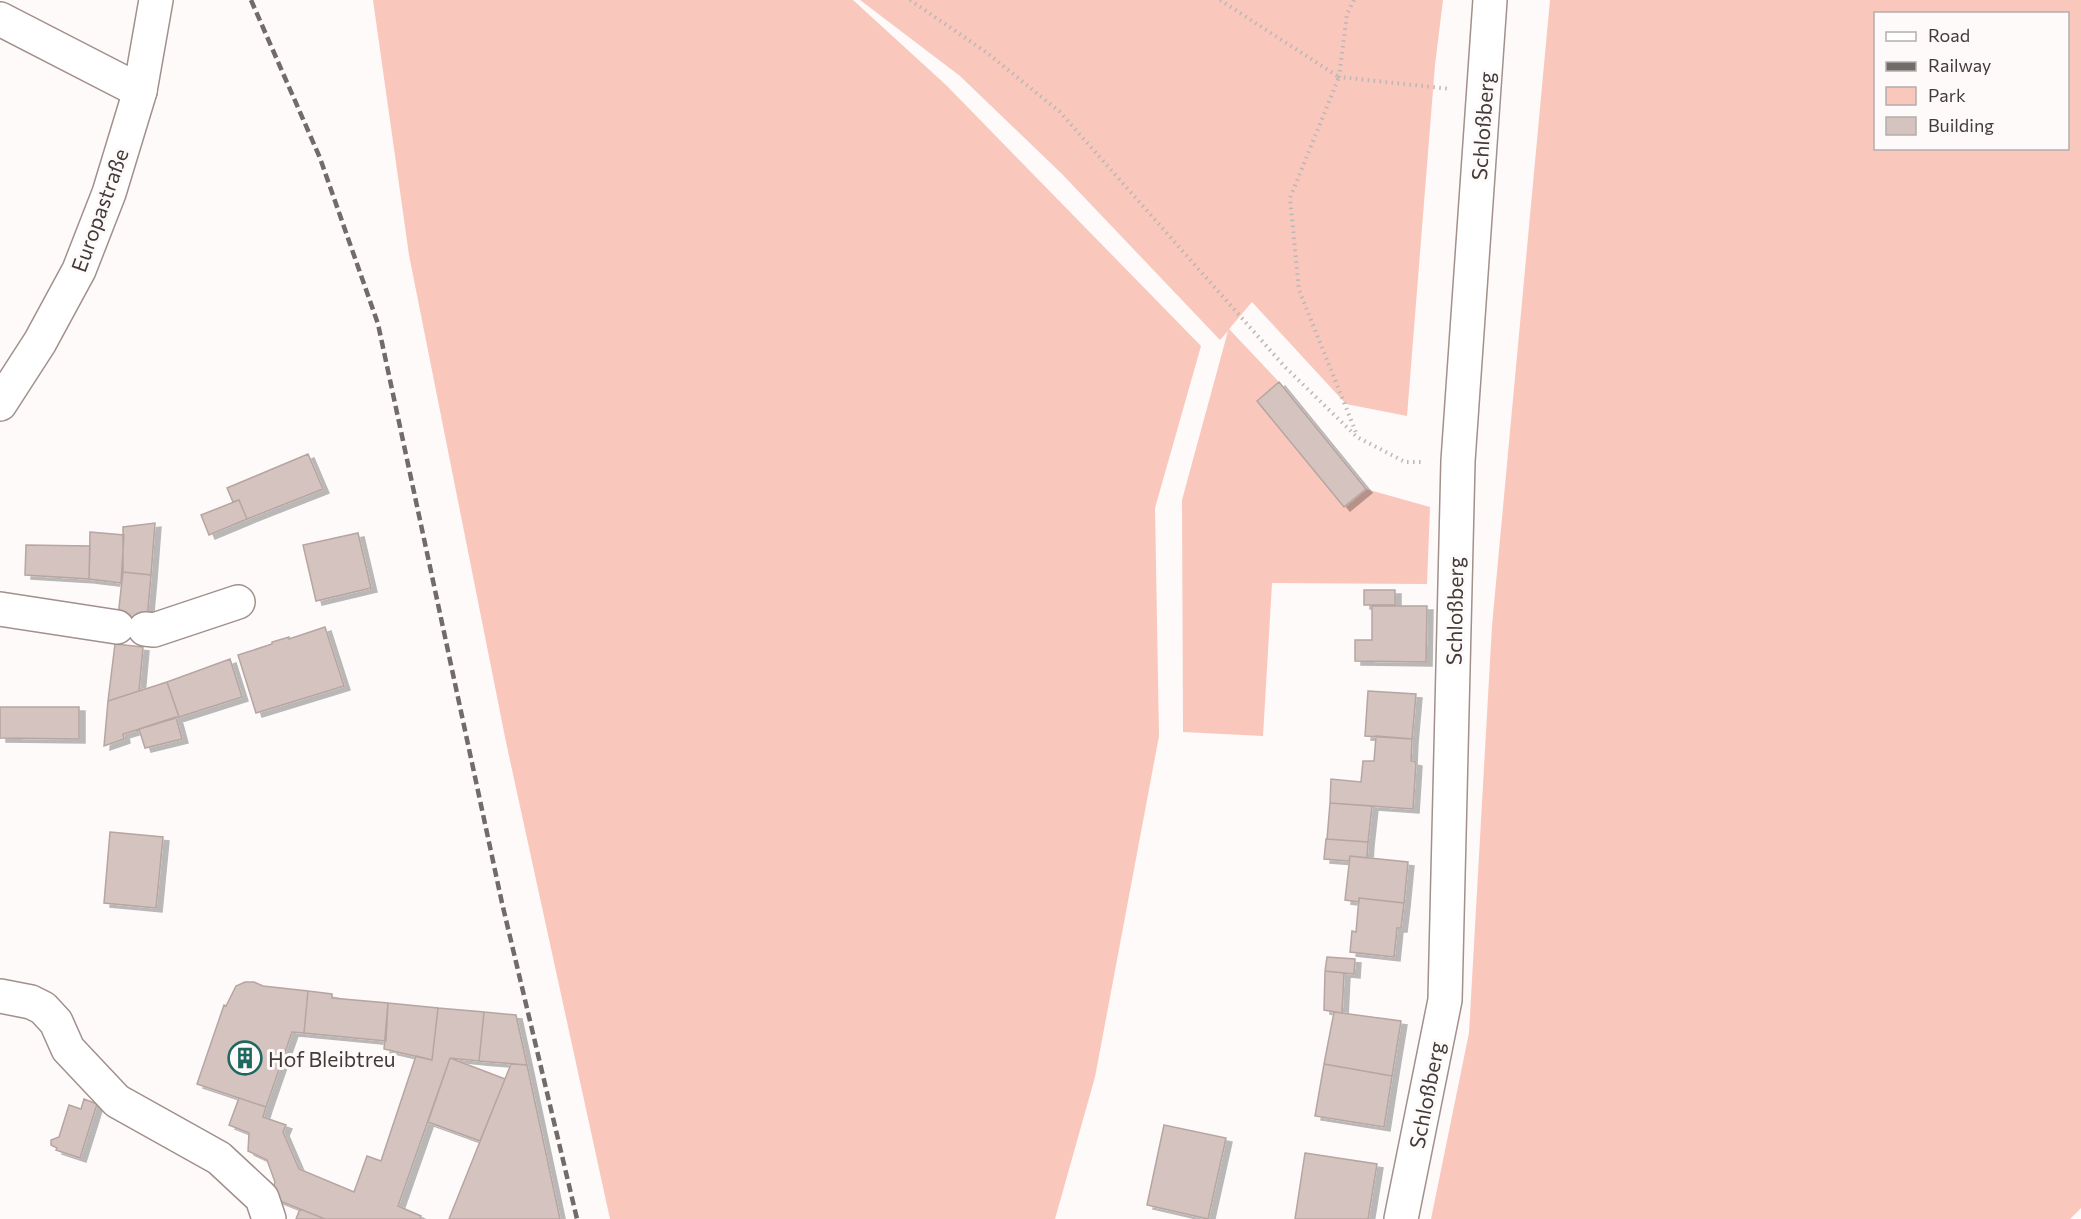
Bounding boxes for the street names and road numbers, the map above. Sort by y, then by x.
street label: Schloßberg [1466,71,1498,181]
street label: Europastraße [65,145,133,275]
street label: Schloßberg [1441,557,1467,665]
street label: Schloßberg [1403,1039,1449,1151]

